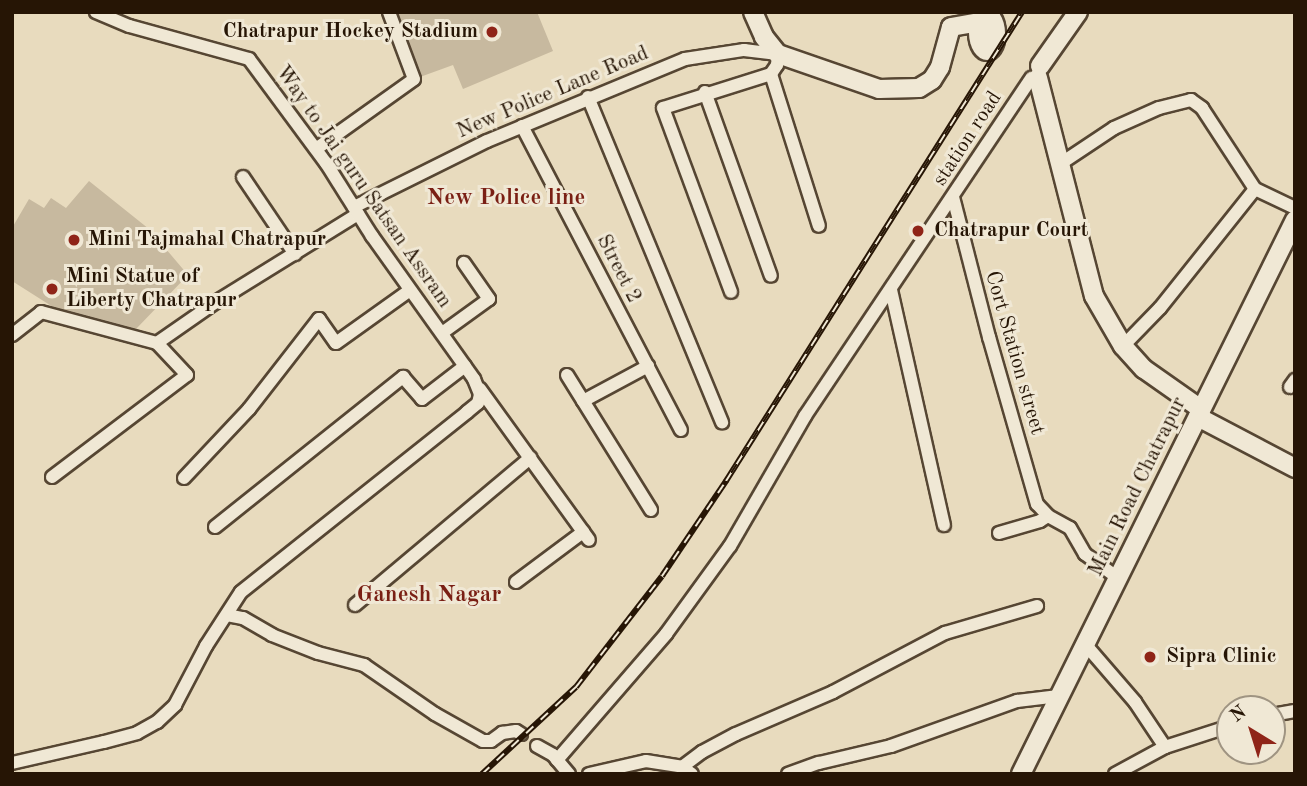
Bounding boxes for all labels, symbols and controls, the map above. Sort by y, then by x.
place label: Chatrapur Hockey Stadium [223,19,478,45]
marker: Chatrapur Hockey Stadium [484,24,500,40]
street label: New Police Lane Road [453,41,653,145]
street label: Way to Jai guru Satsan Assram [269,61,457,313]
street label: station road [928,87,1008,191]
district label: New Police line [427,184,585,212]
place label: Chatrapur Court [934,218,1088,244]
marker: Chatrapur Court [908,221,928,241]
place label: Mini Tajmahal Chatrapur [88,227,326,253]
street label: Street 2 [590,230,646,308]
marker: Mini Tajmahal Chatrapur [66,232,82,248]
place label: Mini Statue of Liberty Chatrapur [66,264,237,314]
street label: Cort Station street [979,268,1049,438]
marker: Mini Statue of Liberty Chatrapur [44,281,60,297]
street label: Main Road Chatrapur [1084,393,1192,581]
district label: Ganesh Nagar [357,581,501,609]
place label: Sipra Clinic [1166,644,1277,670]
marker: Sipra Clinic [1140,647,1160,667]
north arrow [1216,695,1286,765]
text: N [1227,703,1251,727]

